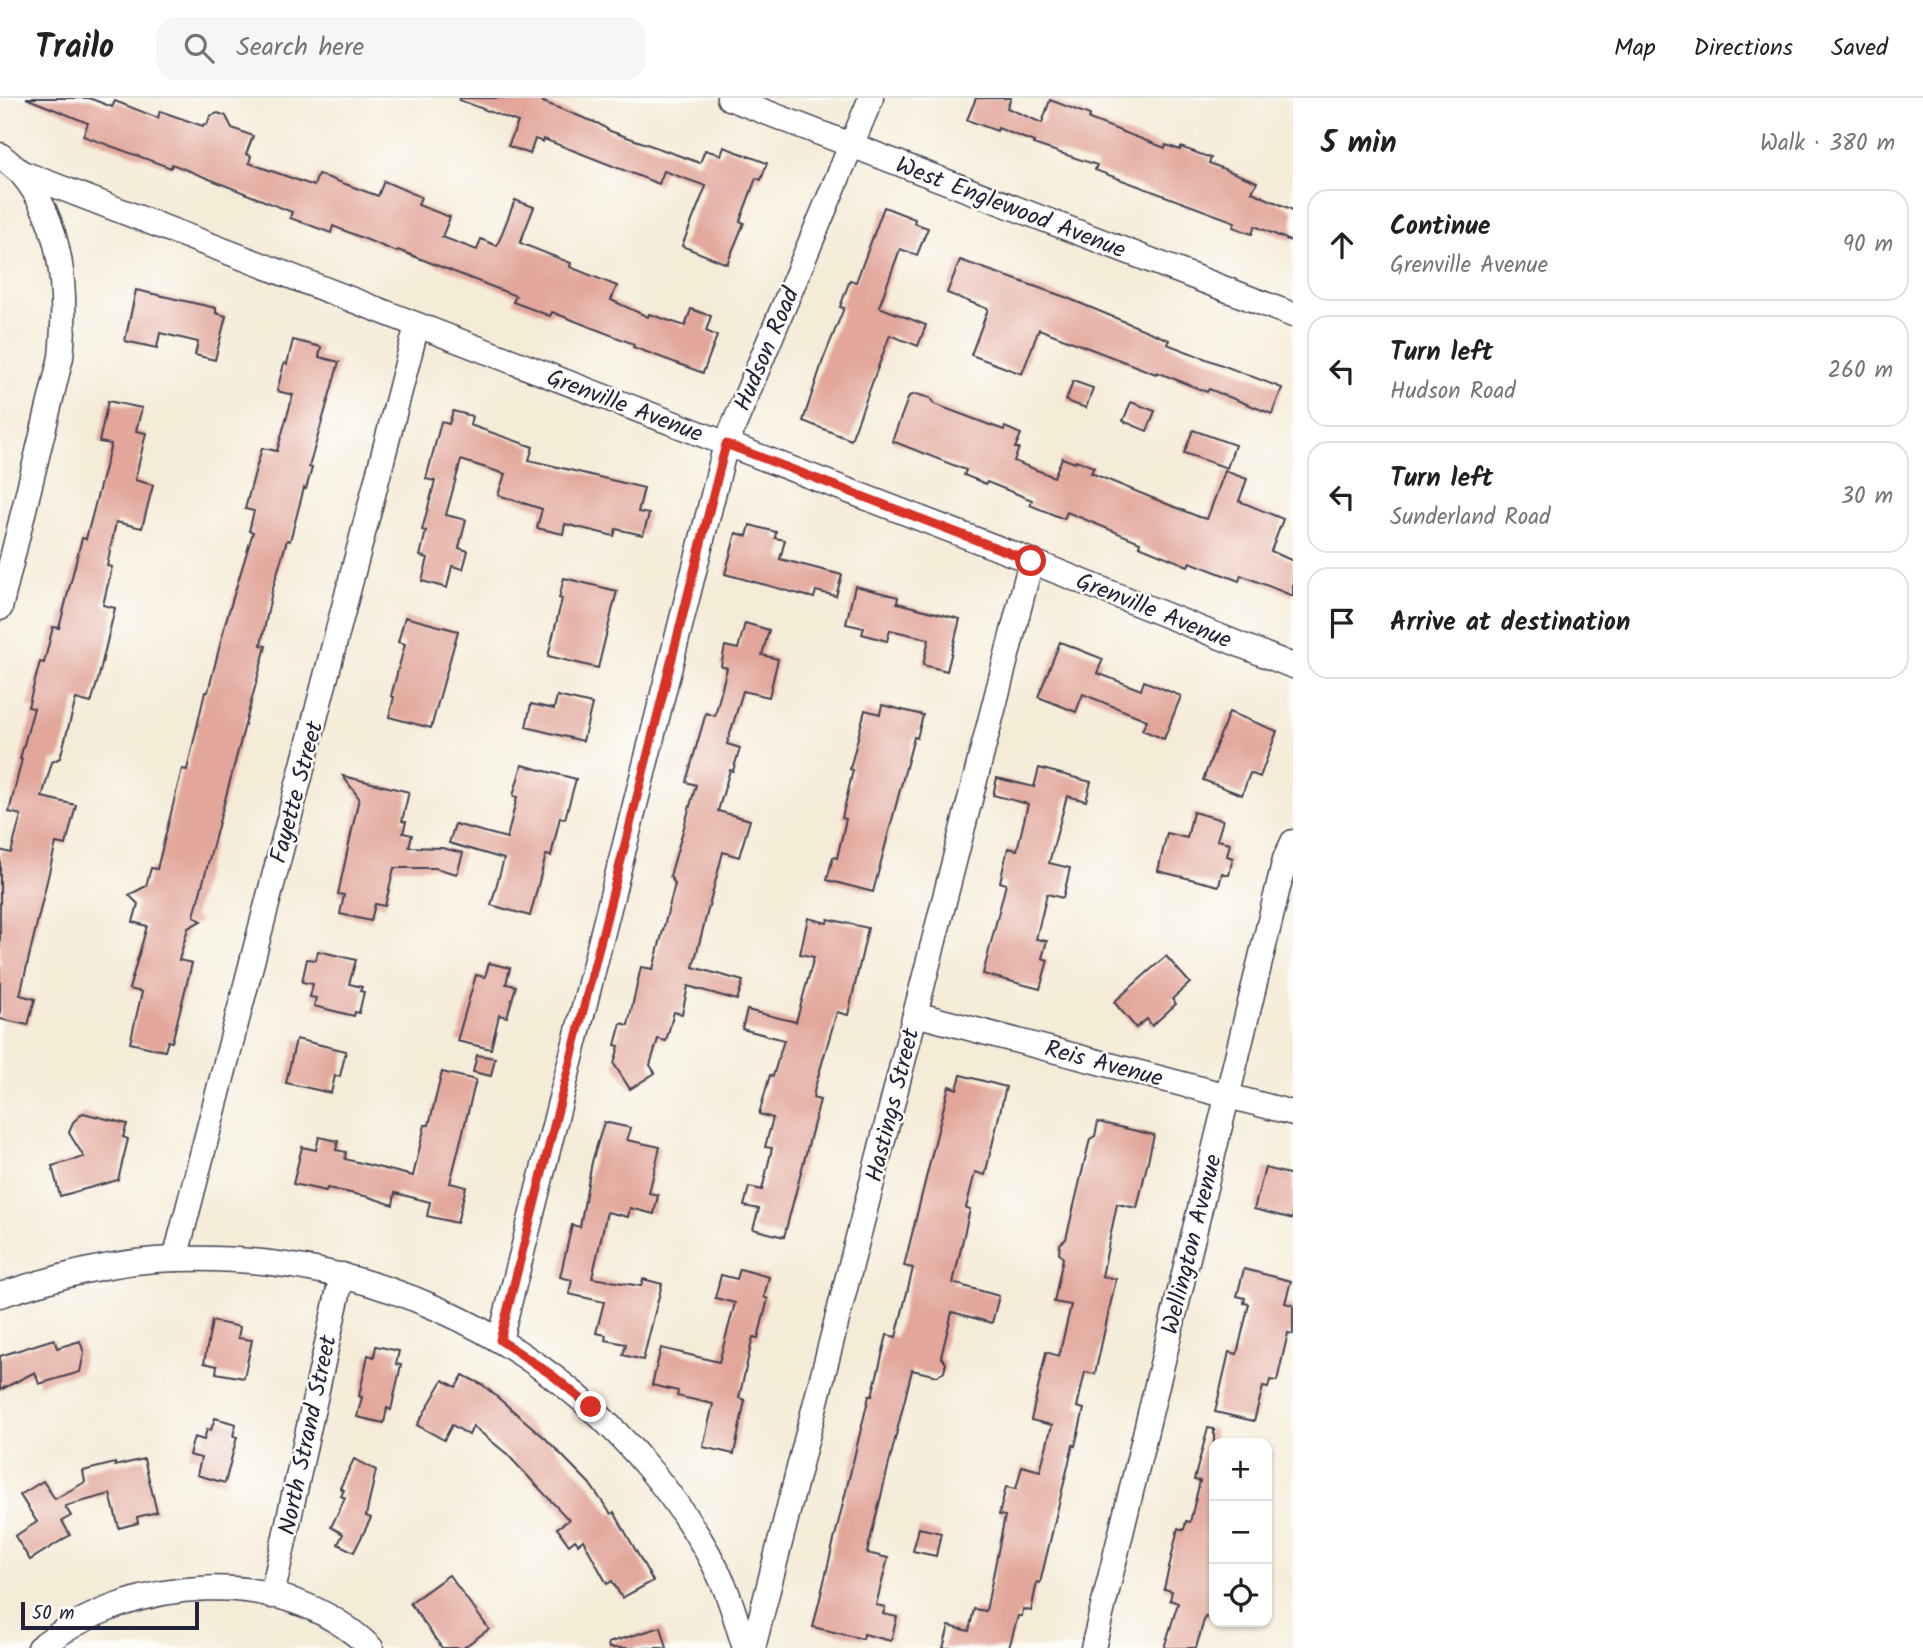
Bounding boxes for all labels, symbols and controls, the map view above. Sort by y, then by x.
search box [156,17,646,80]
text: Trailo [35,22,114,75]
text: Search here [236,27,364,69]
icon: search [180,29,218,67]
text: Map [1614,29,1656,68]
text: Directions [1694,29,1793,68]
text: Saved [1831,29,1888,68]
text: 5 min [1321,120,1397,168]
text: Walk · 380 m [1760,126,1895,162]
street label: West Englewood Avenue [890,147,1131,270]
text: Continue [1390,206,1491,248]
icon: ahead [1323,226,1361,264]
text: 90 m [1843,227,1893,263]
text: Grenville Avenue [1390,248,1548,284]
street label: Hudson Road [724,281,811,418]
text: Turn left [1390,332,1493,374]
icon: left [1323,352,1361,390]
text: 260 m [1828,353,1893,389]
street label: Grenville Avenue [541,359,709,454]
text: Hudson Road [1390,374,1516,410]
text: Turn left [1390,458,1493,500]
icon: left [1323,478,1361,516]
text: 30 m [1841,479,1893,515]
text: Sunderland Road [1390,500,1550,536]
route start [1015,545,1046,576]
street label: Grenville Avenue [1070,562,1237,660]
text: Arrive at destination [1390,602,1630,644]
icon: arrive [1323,604,1361,642]
street label: Fayette Street [260,716,335,868]
street label: Hastings Street [855,1024,932,1186]
street label: Reis Avenue [1040,1030,1167,1099]
street label: Wellington Avenue [1151,1150,1234,1339]
street label: North Strand Street [268,1331,349,1539]
route end [575,1391,606,1422]
map controls [1209,1438,1272,1627]
button: + [1209,1438,1272,1501]
button: − [1209,1501,1272,1564]
button: locate [1209,1564,1272,1627]
scale bar [21,1599,200,1631]
text: 50 m [32,1599,74,1629]

